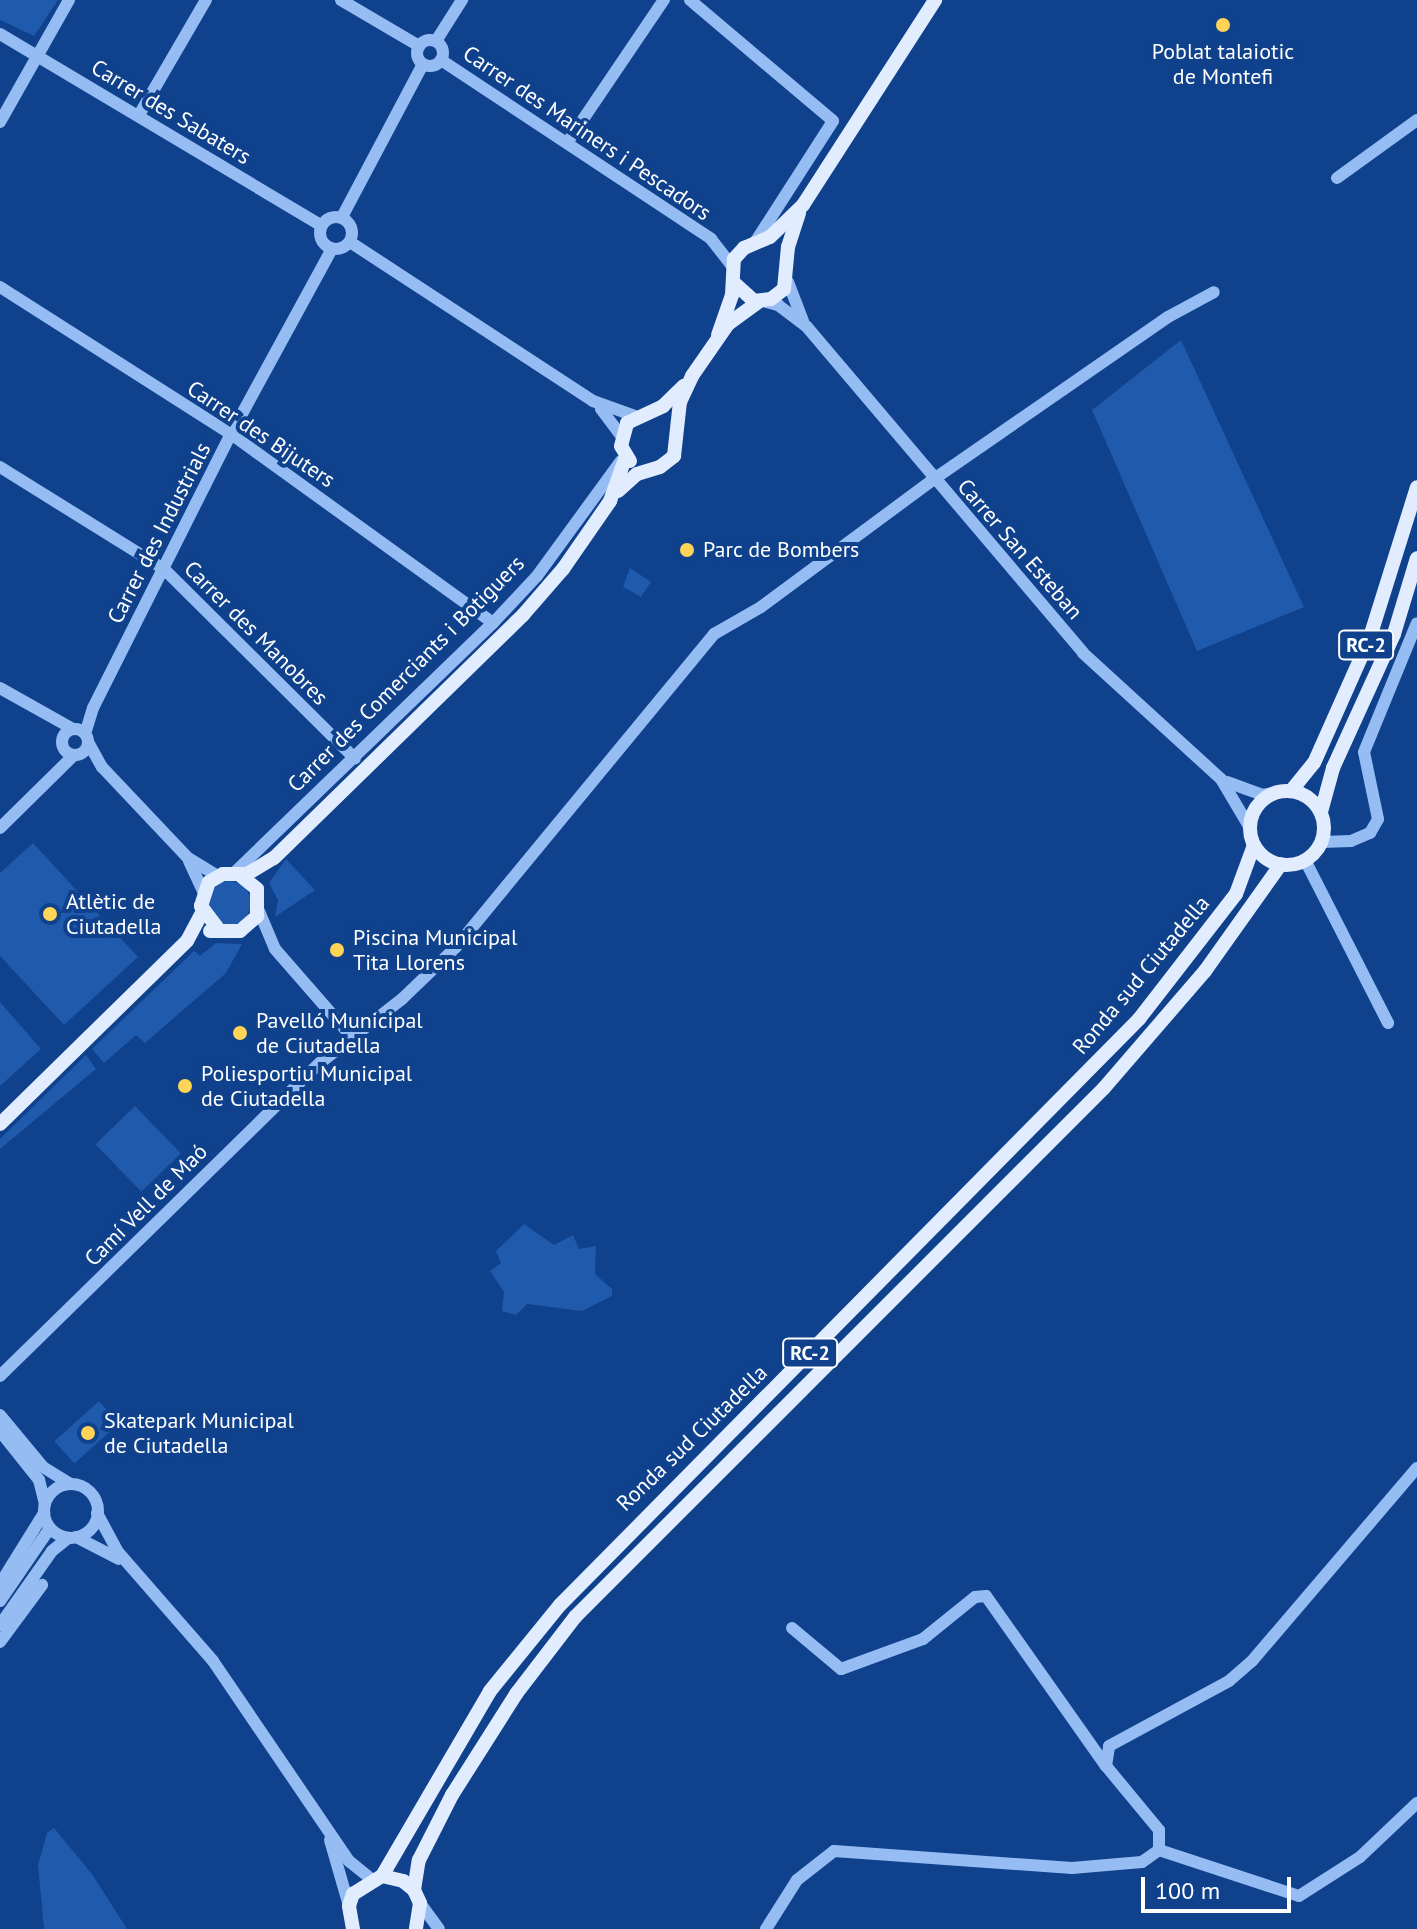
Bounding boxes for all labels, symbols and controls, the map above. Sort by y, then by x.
marker: Poblat talaiotic de Montefi [1214,16,1232,34]
place label: Poblat talaiotic de Montefi [1152,38,1294,90]
street label: Carrer des Mariners i Pescadors [458,40,716,226]
street label: Carrer des Sabaters [87,54,255,170]
street label: Carrer des Bijuters [182,375,340,493]
street label: Carrer des Industrials [102,438,216,628]
street label: Carrer San Esteban [952,473,1088,625]
place label: Parc de Bombers [703,537,860,563]
marker: Parc de Bombers [678,541,696,559]
street label: Carrer des Comerciants i Botiguers [282,550,530,798]
street label: Carrer des Manobres [179,556,333,710]
road number: RC-2 [1338,629,1394,661]
place label: Atlètic de Ciutadella [66,888,161,940]
street label: Ronda sud Ciutadella [1067,890,1215,1060]
marker: Atlètic de Ciutadella [41,905,59,923]
place label: Piscina Municipal Tita Llorens [353,924,517,976]
marker: Piscina Municipal Tita Llorens [328,941,346,959]
place label: Pavelló Municipal de Ciutadella [256,1007,423,1058]
marker: Pavelló Municipal de Ciutadella [231,1024,249,1042]
place label: Poliesportiu Municipal de Ciutadella [201,1060,412,1112]
marker: Poliesportiu Municipal de Ciutadella [176,1077,194,1095]
street label: Camí Vell de Maó [79,1138,213,1272]
road number: RC-2 [782,1337,838,1369]
street label: Ronda sud Ciutadella [611,1359,773,1517]
place label: Skatepark Municipal de Ciutadella [104,1407,294,1458]
marker: Skatepark Municipal de Ciutadella [79,1424,97,1442]
scale bar [1145,1861,1295,1911]
text: 100 m [1155,1875,1220,1906]

